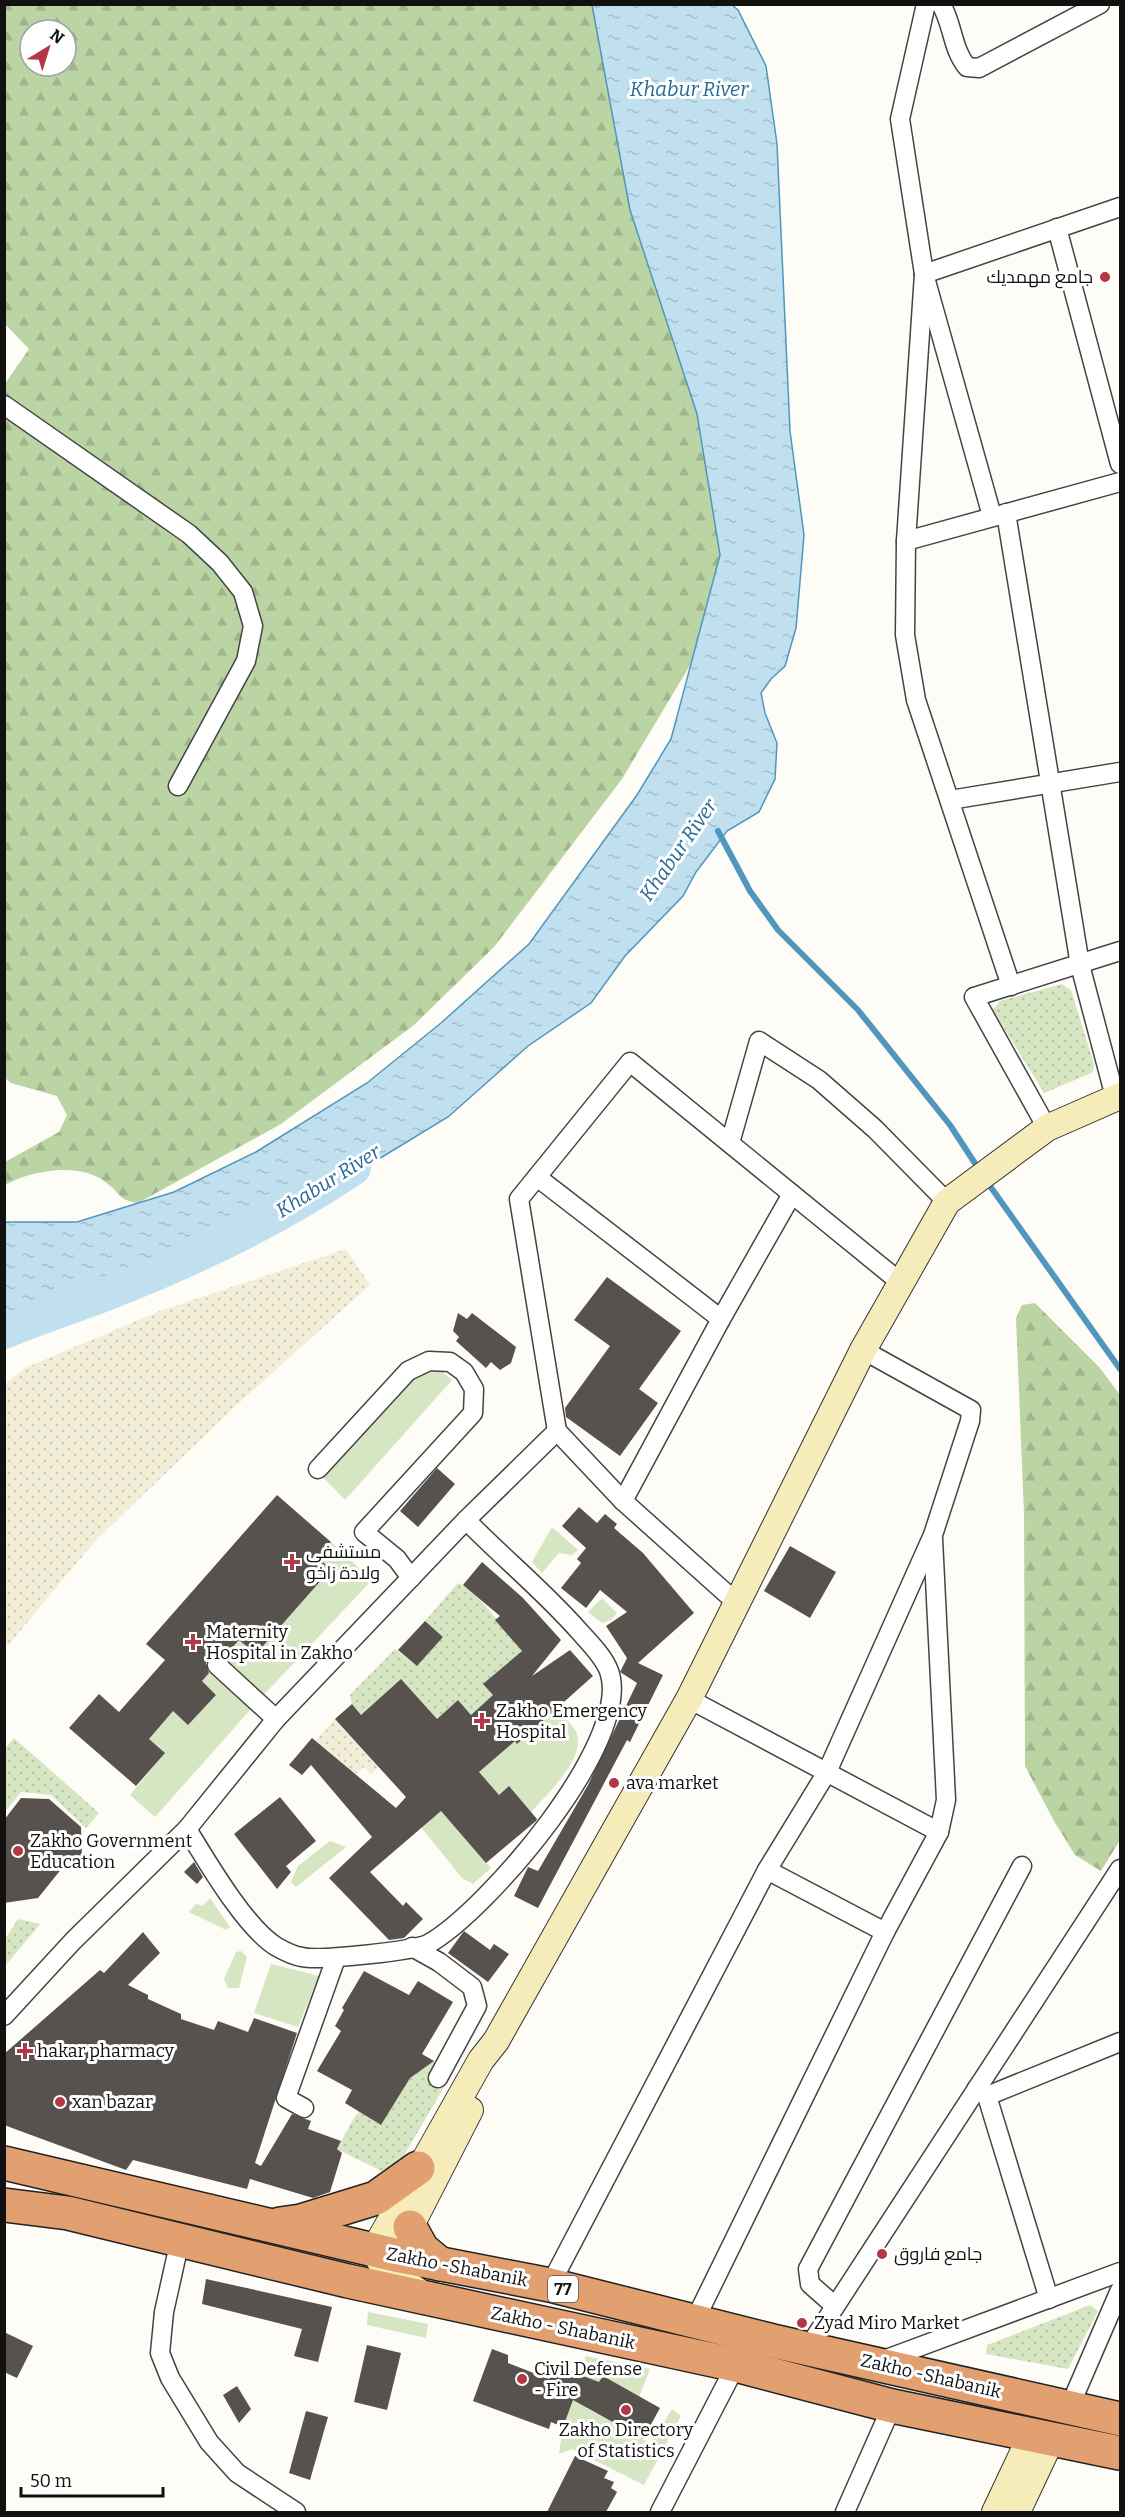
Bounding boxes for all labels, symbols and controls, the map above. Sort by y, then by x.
north arrow [18,18,78,78]
text: N [46,25,68,48]
water label: Khabur River [630,77,749,101]
place label: جامع مهمديك [986,266,1093,289]
marker: جامع مهمديك [1098,270,1112,284]
water label: Khabur River [634,794,722,905]
water label: Khabur River [271,1139,385,1223]
place label: مستشفى ولادة زاخو [306,1541,381,1584]
marker: مستشفى ولادة زاخو [283,1553,301,1571]
place label: Maternity Hospital in Zakho [206,1621,353,1664]
marker: Maternity Hospital in Zakho [184,1633,202,1651]
place label: Zakho Emergency Hospital [496,1700,648,1743]
marker: Zakho Emergency Hospital [473,1712,491,1730]
place label: ava market [626,1772,719,1794]
marker: ava market [607,1776,621,1790]
place label: Zakho Government Education [30,1830,193,1873]
marker: Zakho Government Education [11,1844,25,1858]
place label: hakar pharmacy [37,2040,175,2062]
marker: hakar pharmacy [18,2044,32,2058]
place label: xan bazar [72,2091,153,2113]
marker: xan bazar [53,2095,67,2109]
street label: Zakho -Shabanik [385,2243,530,2292]
place label: جامع فاروق [894,2243,982,2266]
marker: جامع فاروق [875,2247,889,2261]
road number: 77 [548,2276,578,2302]
street label: Zakho - Shabanik [489,2302,638,2354]
place label: Zyad Miro Market [814,2312,960,2334]
marker: Zyad Miro Market [795,2316,809,2330]
street label: Zakho -Shabanik [859,2349,1004,2403]
place label: Civil Defense - Fire [534,2358,642,2401]
marker: Civil Defense - Fire [515,2372,529,2386]
marker: Zakho Directory of Statistics [619,2403,633,2417]
place label: Zakho Directory of Statistics [559,2419,694,2462]
scale bar [21,2460,164,2498]
text: 50 m [30,2470,72,2492]

